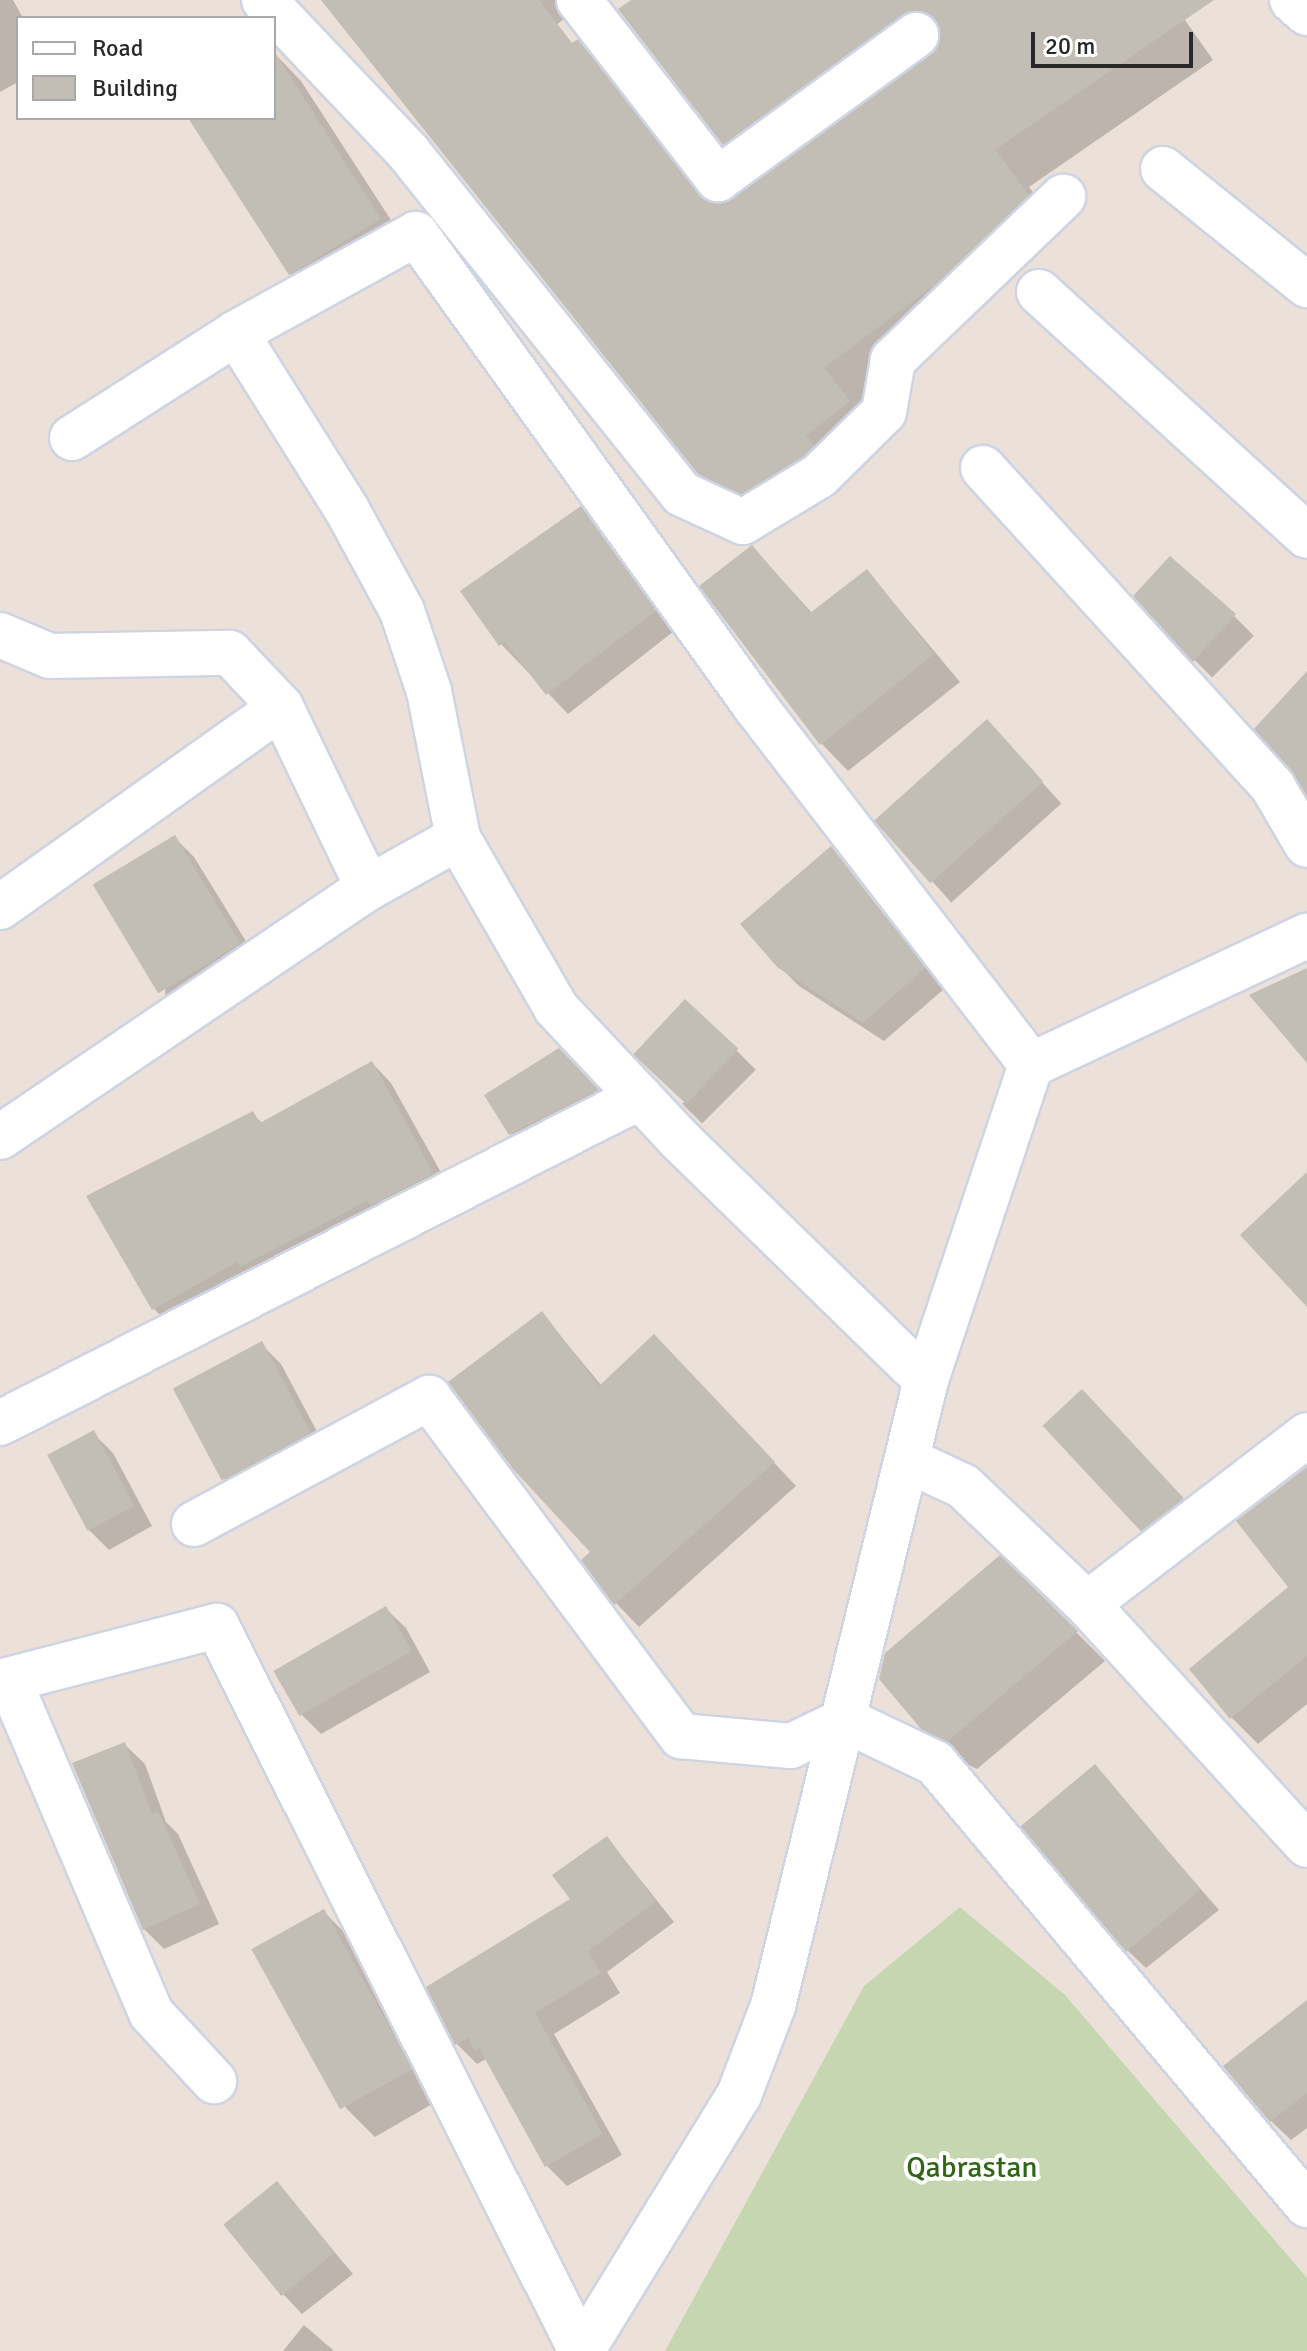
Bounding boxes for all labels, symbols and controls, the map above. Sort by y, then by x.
legend [16,16,276,120]
scale bar [1035,16,1197,66]
text: 20 m [1045,31,1095,61]
text: Road [92,33,143,63]
text: Building [92,73,178,103]
park label: Qabrastan [906,2150,1038,2186]

